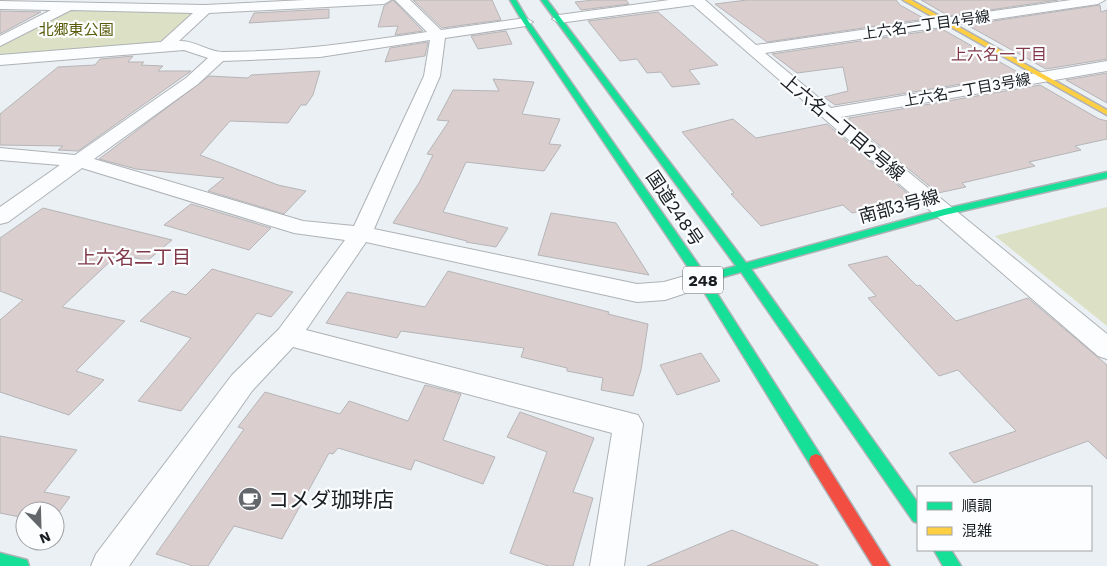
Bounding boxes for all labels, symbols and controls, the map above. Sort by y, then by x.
street label: 上六名一丁目4号線 [861,7,991,43]
park label: 北郷東公園 [38,21,114,39]
district label: 上六名一丁目 [951,45,1047,64]
street label: 上六名一丁目2号線 [777,69,909,185]
street label: 上六名一丁目3号線 [902,70,1032,110]
street label: 国道248号 [642,166,708,250]
street label: 南部3号線 [856,185,942,227]
district label: 上六名二丁目 [77,246,191,269]
road number: 248 [683,266,723,294]
cafe icon: コメダ珈琲店 [237,486,263,512]
legend [917,486,1092,551]
place label: コメダ珈琲店 [268,487,394,512]
text: 順調 [962,497,992,515]
north arrow [15,501,65,551]
text: 混雑 [962,522,992,540]
text: N [37,529,53,547]

